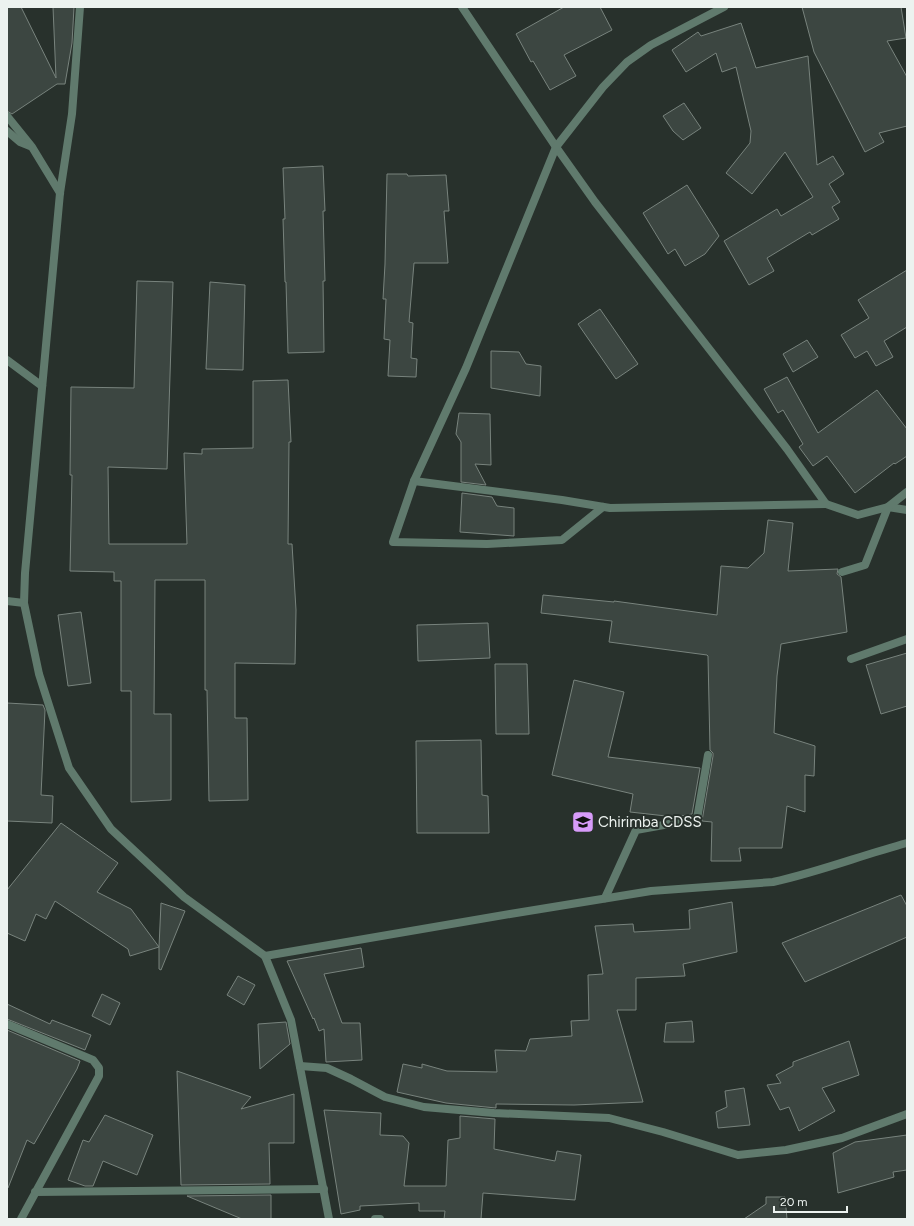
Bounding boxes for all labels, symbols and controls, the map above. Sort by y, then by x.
school or university icon: Chirimba CDSS [570,809,596,835]
place label: Chirimba CDSS [598,813,702,831]
scale bar [774,1188,847,1214]
text: 20 m [780,1195,808,1209]

